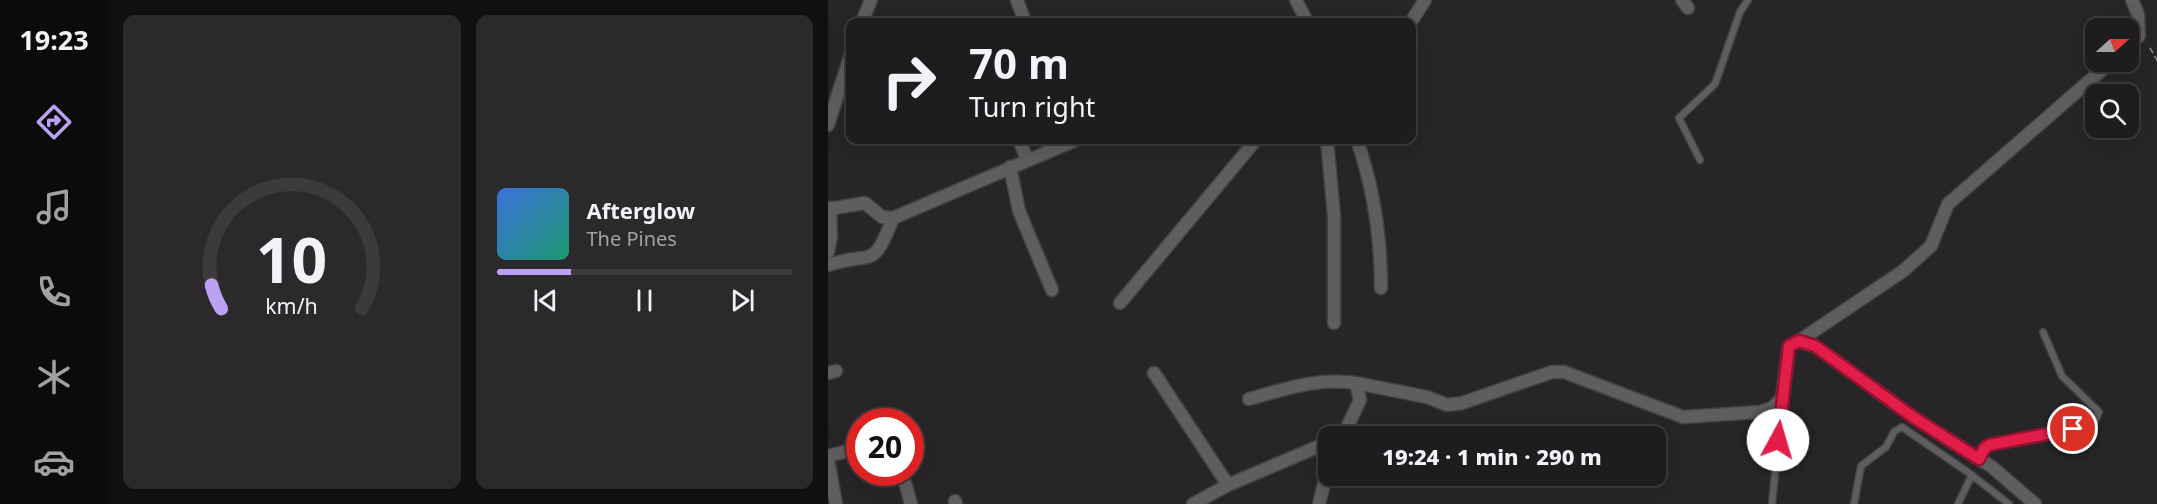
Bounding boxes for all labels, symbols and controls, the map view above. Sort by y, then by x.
north arrow [2085,18,2139,72]
map controls [2085,18,2139,138]
text: 19:23 [19,21,89,58]
text: 70 m [969,34,1069,91]
icon: right [870,42,948,120]
button: search [2085,84,2139,138]
text: Turn right [969,88,1095,125]
icon: directions [33,101,75,143]
icon: music [33,186,75,228]
text: Afterglow [587,195,695,225]
text: 10 [256,216,327,301]
text: The Pines [587,225,677,252]
icon: phone [33,271,75,313]
icon: previous [529,284,562,317]
icon: pause [628,284,661,317]
icon: next [726,284,759,317]
text: km/h [265,291,318,320]
icon: climate [33,356,75,398]
pin [2047,403,2098,454]
speed limit sign: 20 [846,408,924,486]
position arrow [1746,408,1810,472]
icon: arrive [2056,412,2089,445]
icon: car [33,441,75,483]
text: 19:24 · 1 min · 290 m [1382,441,1602,471]

